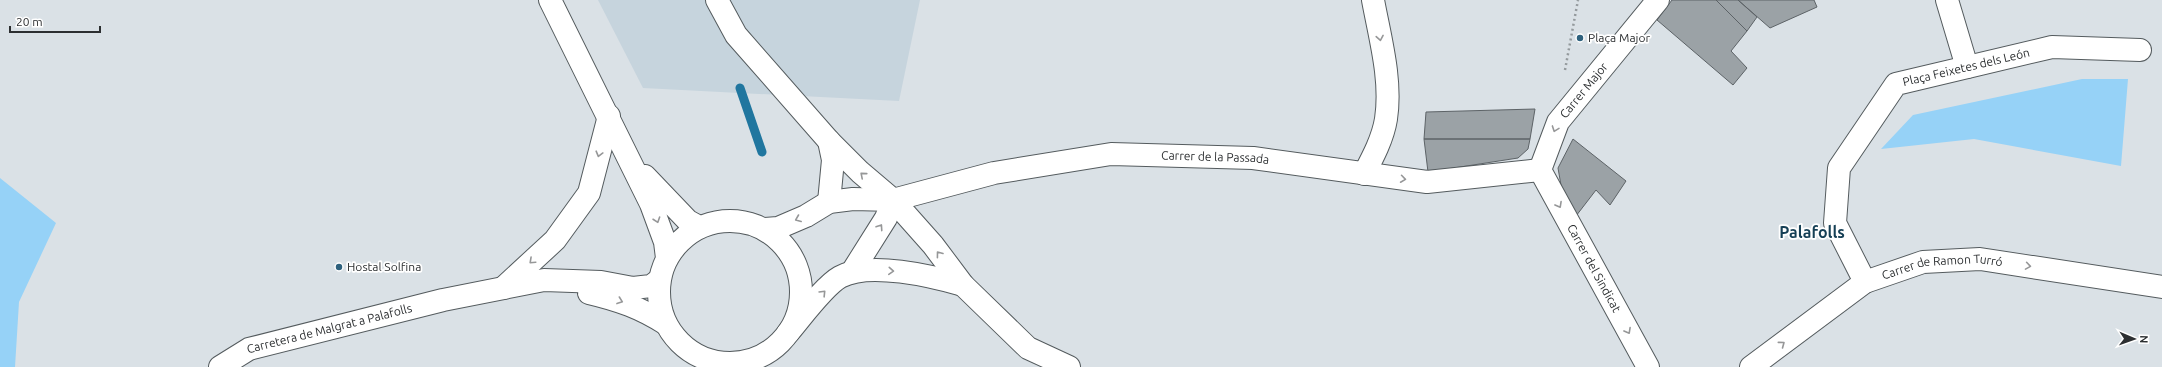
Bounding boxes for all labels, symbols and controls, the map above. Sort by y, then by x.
scale bar [10,8,100,34]
text: 20 m [16,15,43,28]
place label: Plaça Major [1588,31,1651,44]
marker: Plaça Major [1575,33,1585,43]
one-way arrow [1375,35,1384,42]
street label: Plaça Feixetes dels León [1901,46,2031,88]
street label: Carrer Major [1557,60,1610,120]
one-way arrow [1552,125,1560,132]
street label: Carrer de la Passada [1161,148,1270,166]
one-way arrow [595,150,604,157]
one-way arrow [860,172,868,179]
one-way arrow [1400,174,1406,183]
one-way arrow [1554,200,1561,208]
one-way arrow [795,215,802,223]
one-way arrow [652,216,660,223]
street label: Carrer del Sindicat [1565,222,1624,315]
district label: Palafolls [1779,223,1845,241]
one-way arrow [875,224,883,231]
one-way arrow [937,251,944,258]
street label: Carrer de Ramon Turró [1880,252,2004,282]
one-way arrow [529,257,537,264]
place label: Hostal Solfina [347,260,421,273]
one-way arrow [2025,261,2031,270]
marker: Hostal Solfina [334,262,344,272]
one-way arrow [888,267,894,276]
one-way arrow [818,290,826,298]
one-way arrow [616,296,623,305]
street label: Carretera de Malgrat a Palafolls [245,301,413,355]
north arrow [2114,319,2154,359]
one-way arrow [1623,327,1631,334]
text: N [2138,335,2150,344]
one-way arrow [1778,341,1785,348]

